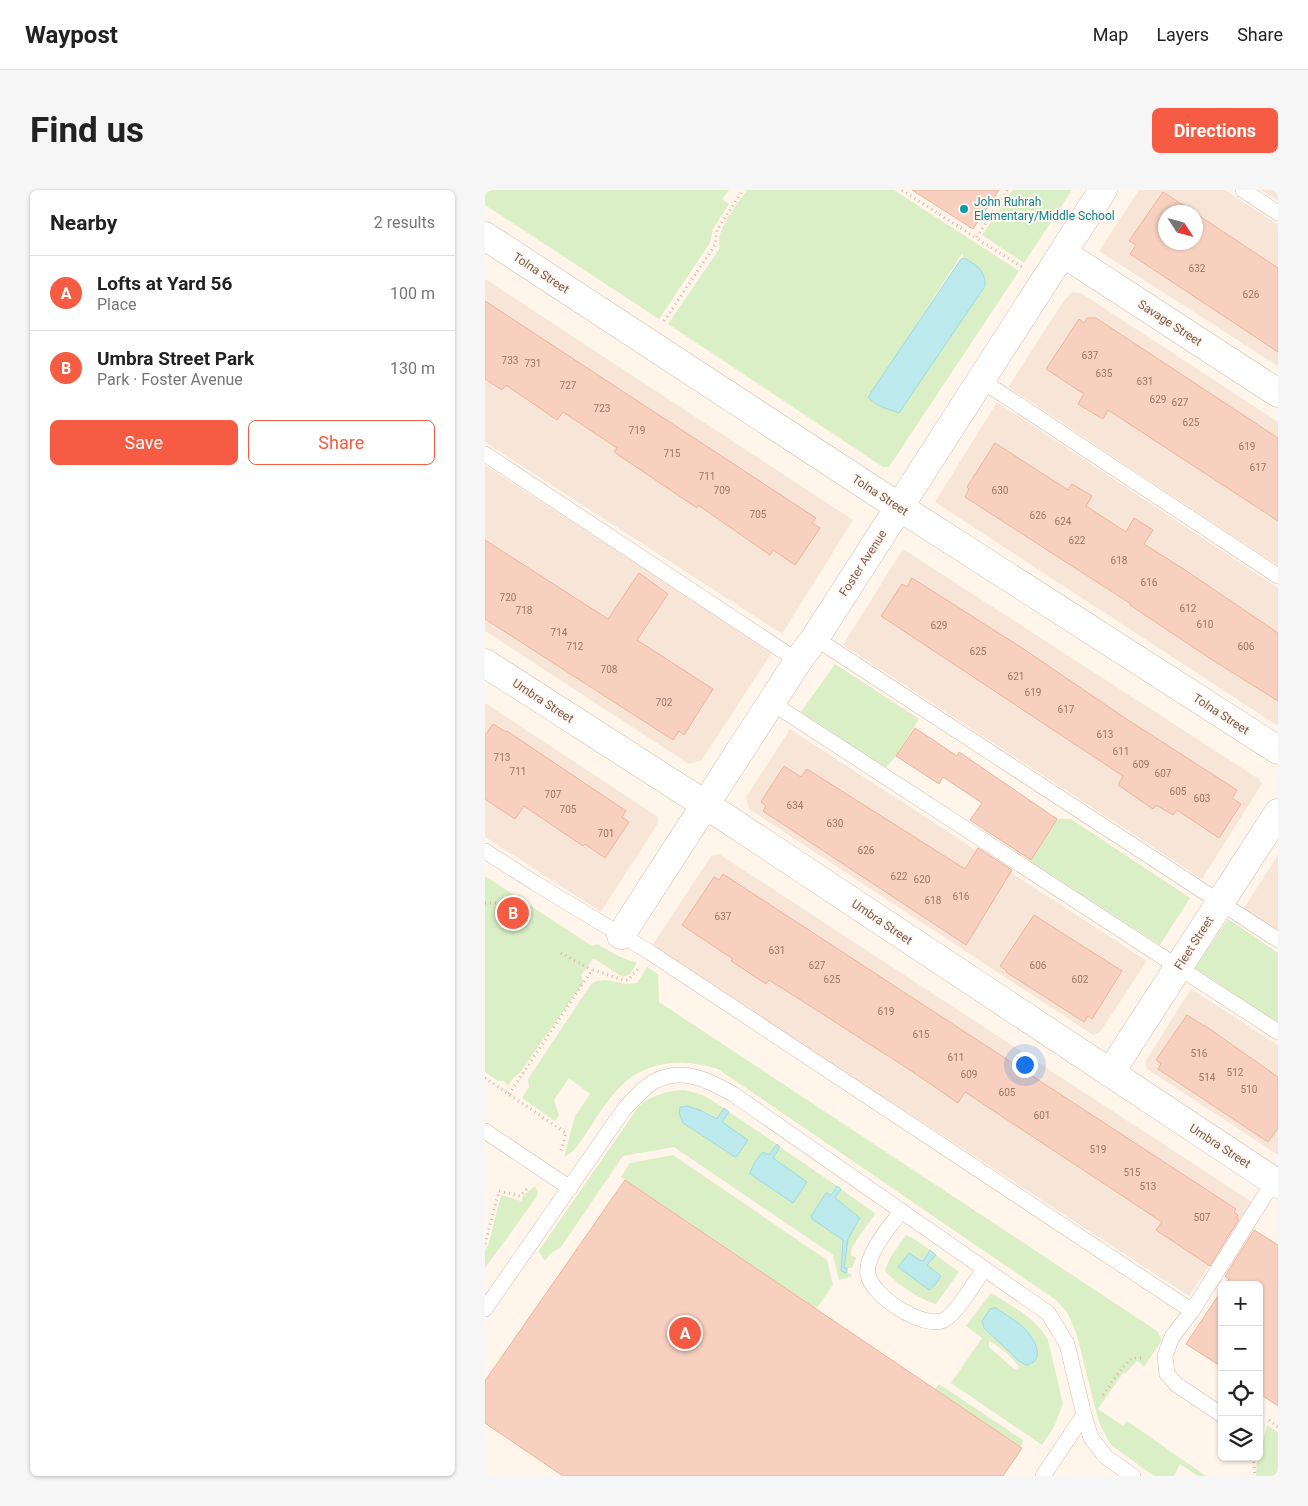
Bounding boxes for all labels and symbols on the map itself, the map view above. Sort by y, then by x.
place label: John Ruhrah Elementary/Middle School [974,195,1115,223]
marker: John Ruhrah Elementary/Middle School [958,203,970,215]
north arrow [1158,205,1203,250]
street label: Tolna Street [510,250,572,296]
house number: 632 [1189,263,1206,274]
house number: 626 [1243,289,1260,300]
street label: Savage Street [1135,297,1205,349]
house number: 637 [1082,350,1099,361]
house number: 733 [502,355,518,366]
house number: 731 [525,358,541,369]
house number: 635 [1096,368,1113,379]
house number: 631 [1137,376,1153,387]
house number: 727 [560,380,577,391]
house number: 629 [1150,394,1166,405]
house number: 627 [1172,397,1189,408]
house number: 723 [594,403,610,414]
house number: 625 [1183,417,1200,428]
house number: 719 [629,425,645,436]
house number: 619 [1239,441,1255,452]
house number: 715 [664,448,681,459]
house number: 617 [1250,462,1267,473]
house number: 711 [699,471,715,482]
street label: Tolna Street [849,472,911,518]
house number: 709 [714,485,730,496]
house number: 630 [992,485,1009,496]
house number: 705 [750,509,767,520]
house number: 626 [1030,510,1047,521]
house number: 624 [1055,516,1072,527]
street label: Foster Avenue [836,527,890,599]
house number: 622 [1069,535,1086,546]
house number: 618 [1111,555,1128,566]
house number: 616 [1141,577,1158,588]
house number: 720 [500,592,517,603]
house number: 612 [1180,603,1197,614]
house number: 718 [516,605,533,616]
house number: 610 [1197,619,1214,630]
house number: 629 [931,620,947,631]
house number: 714 [551,627,568,638]
house number: 712 [567,641,584,652]
house number: 606 [1238,641,1255,652]
house number: 625 [970,646,987,657]
house number: 708 [601,664,618,675]
house number: 621 [1008,671,1024,682]
street label: Umbra Street [510,676,576,726]
house number: 619 [1025,687,1041,698]
street label: Tolna Street [1190,691,1252,737]
house number: 702 [656,697,673,708]
house number: 617 [1058,704,1075,715]
house number: 613 [1097,729,1113,740]
house number: 611 [1113,746,1129,757]
house number: 713 [494,752,510,763]
house number: 609 [1133,759,1149,770]
house number: 711 [510,766,526,777]
house number: 607 [1155,768,1172,779]
house number: 605 [1170,786,1187,797]
house number: 707 [545,789,562,800]
house number: 603 [1194,793,1210,804]
house number: 634 [787,800,804,811]
house number: 705 [560,804,577,815]
house number: 630 [827,818,844,829]
house number: 701 [598,828,614,839]
house number: 626 [858,845,875,856]
house number: 622 [891,871,908,882]
house number: 620 [914,874,931,885]
house number: 616 [953,891,970,902]
pin: B [497,894,529,932]
house number: 618 [925,895,942,906]
street label: Umbra Street [849,897,915,947]
house number: 637 [715,911,732,922]
street label: Fleet Street [1172,914,1216,972]
house number: 631 [769,945,785,956]
house number: 627 [809,960,826,971]
house number: 606 [1030,960,1047,971]
house number: 625 [824,974,841,985]
house number: 602 [1072,974,1089,985]
house number: 619 [878,1006,894,1017]
house number: 615 [913,1029,930,1040]
house number: 516 [1191,1048,1208,1059]
house number: 611 [948,1052,964,1063]
your location [1012,1052,1038,1078]
house number: 512 [1227,1067,1244,1078]
house number: 609 [961,1069,977,1080]
house number: 514 [1199,1072,1216,1083]
house number: 510 [1241,1084,1258,1095]
house number: 605 [999,1087,1016,1098]
house number: 601 [1034,1110,1050,1121]
street label: Umbra Street [1187,1121,1253,1171]
house number: 519 [1090,1144,1106,1155]
house number: 515 [1124,1167,1141,1178]
house number: 513 [1140,1181,1156,1192]
house number: 507 [1194,1212,1211,1223]
pin: A [669,1314,701,1352]

